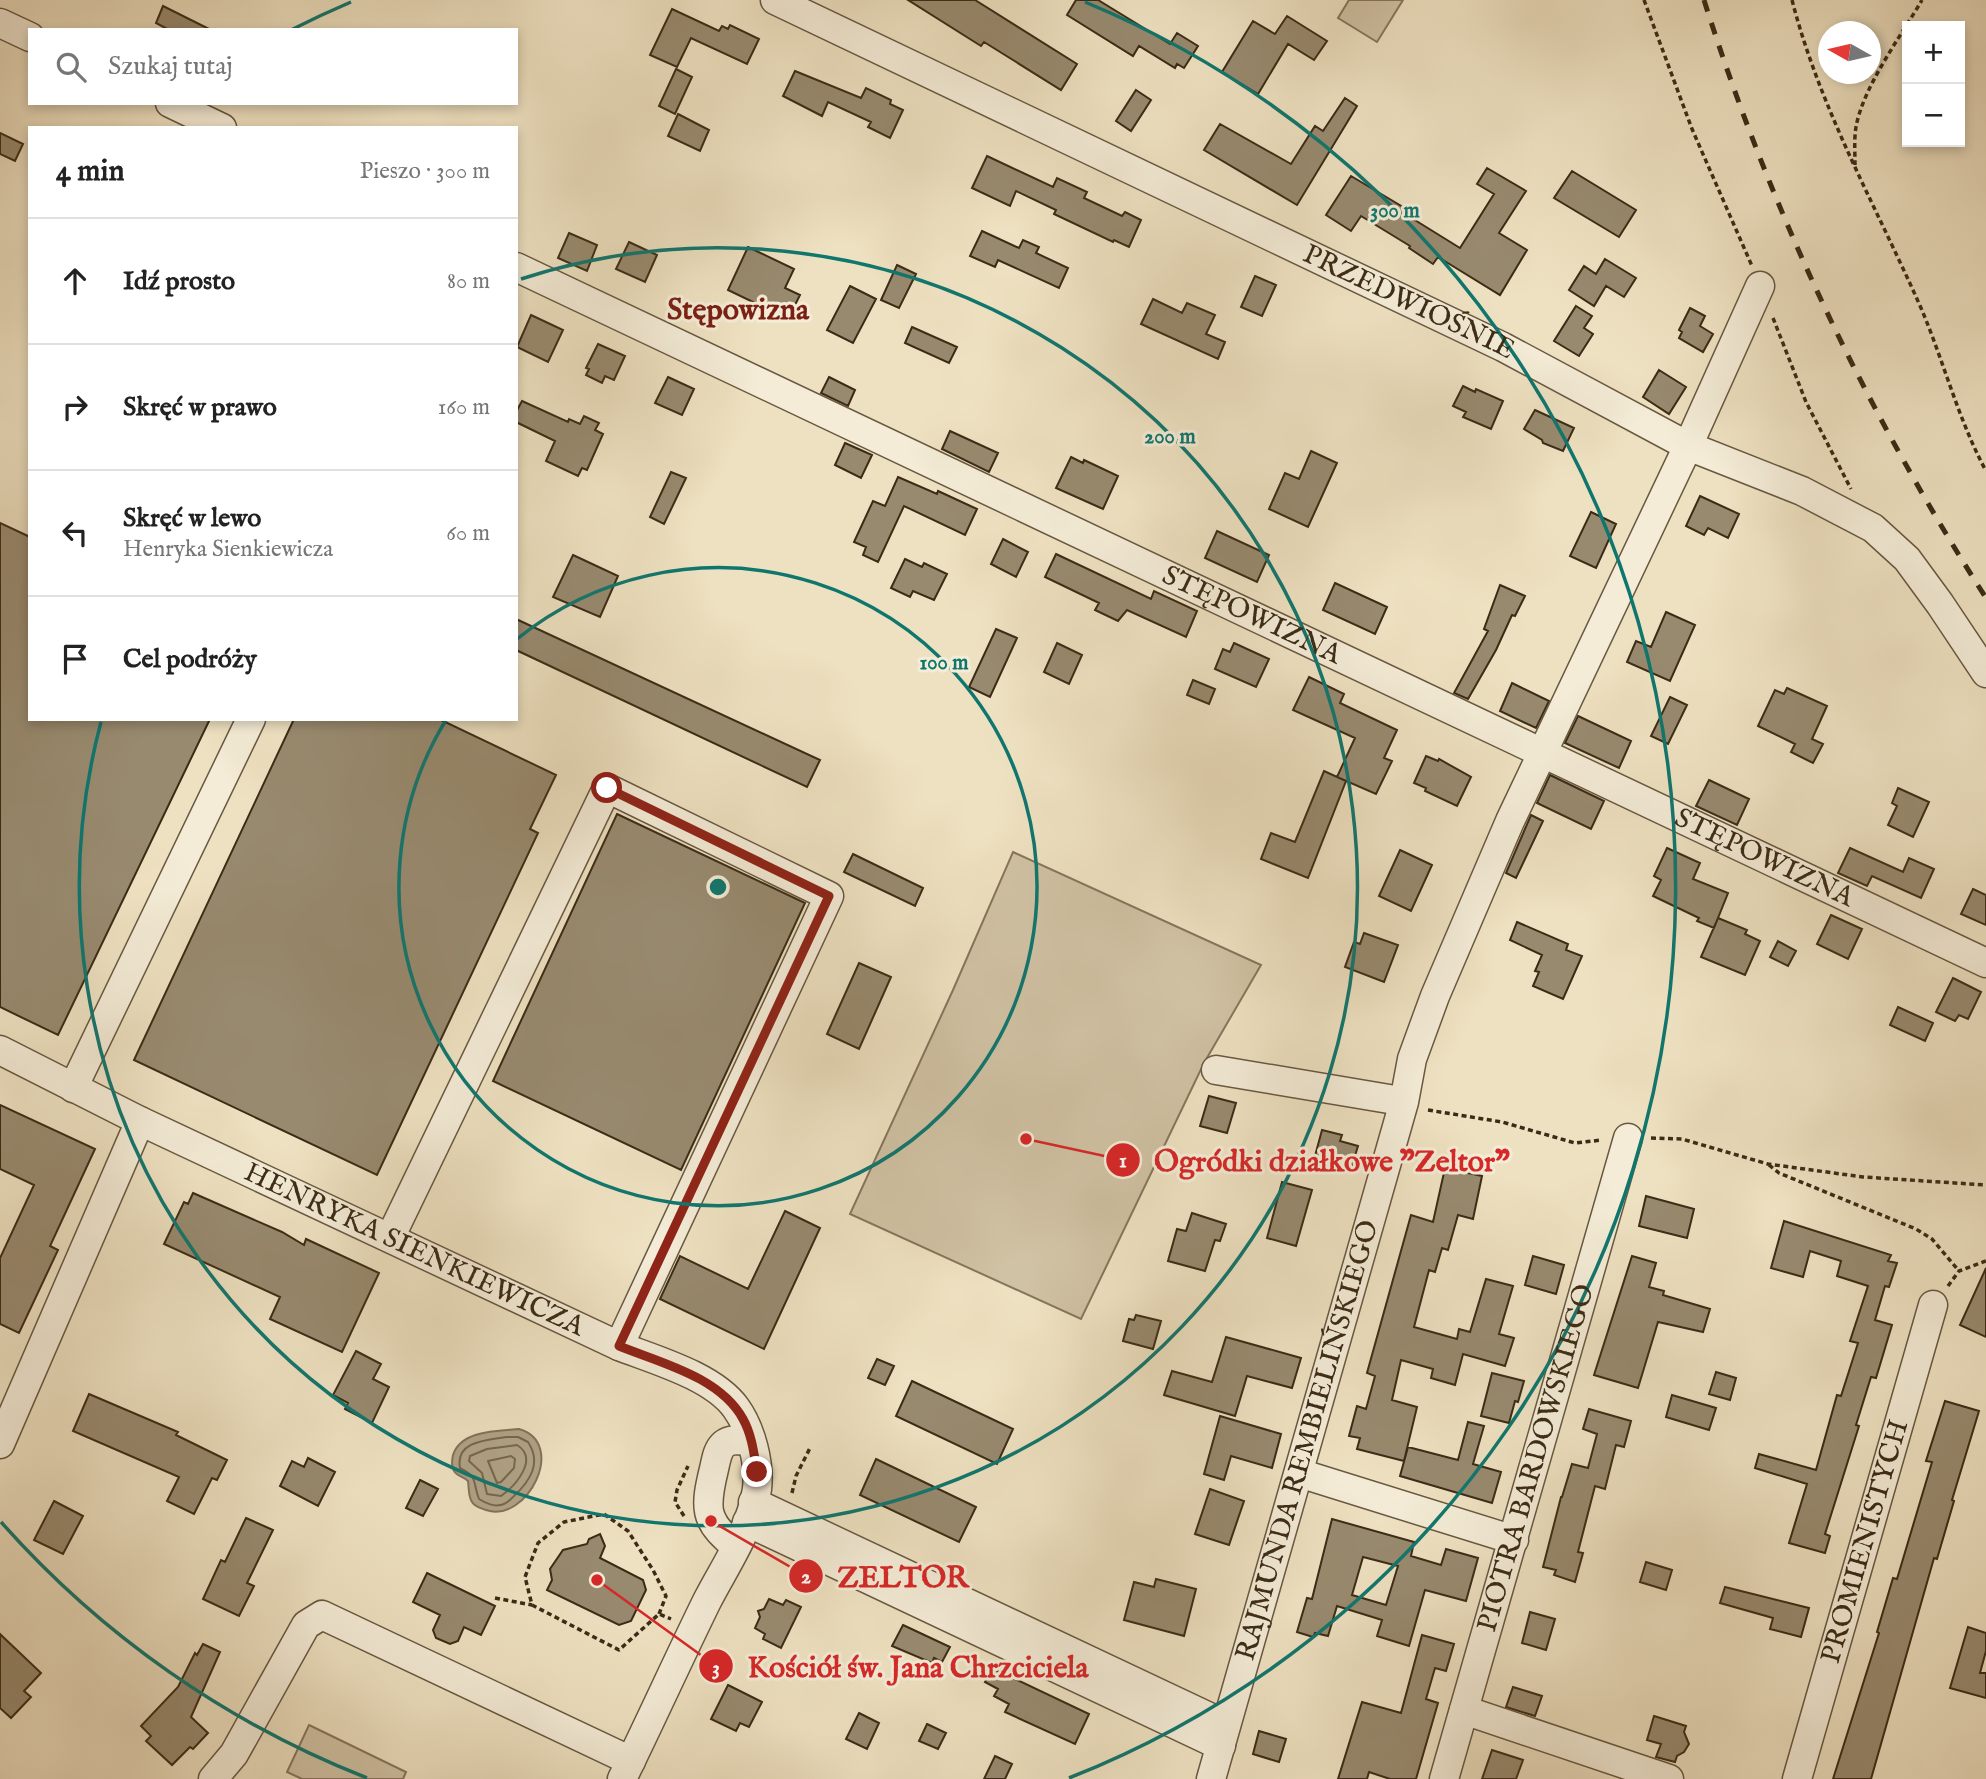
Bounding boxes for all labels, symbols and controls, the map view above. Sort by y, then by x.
north arrow [1818,21,1881,84]
map controls [1902,21,1965,147]
button: + [1902,21,1965,84]
search box [28,28,518,105]
icon: search [52,48,90,86]
text: Szukaj tutaj [108,50,233,83]
button: − [1902,84,1965,147]
text: 4 min [56,153,124,191]
text: Pieszo · 300 m [360,157,490,186]
text: 300 m [1370,198,1420,225]
street label: PRZEDWIOŚNIE [1297,237,1521,367]
icon: ahead [56,262,94,300]
text: Idź prosto [123,265,235,298]
text: 80 m [447,267,490,296]
district label: Stępowizna [667,292,810,330]
icon: right [56,388,94,426]
text: Skręć w prawo [123,391,277,424]
text: 160 m [438,393,490,422]
text: 200 m [1144,424,1196,451]
text: Skręć w lewo [123,502,261,535]
icon: left [56,514,94,552]
text: 60 m [446,519,490,548]
text: Henryka Sienkiewicza [123,535,333,564]
street label: STĘPOWIZNA [1156,558,1348,673]
icon: arrive [56,640,94,678]
text: Cel podróży [123,643,257,676]
text: 100 m [919,650,969,677]
route start [591,772,622,803]
street label: STĘPOWIZNA [1669,801,1860,916]
centre of rings [706,875,730,899]
callout: Ogródki działkowe "Zeltor" [1105,1135,1524,1186]
text: Ogródki działkowe "Zeltor" [1154,1144,1510,1182]
text: 1 [1119,1148,1127,1175]
street label: HENRYKA SIENKIEWICZA [238,1155,591,1345]
street label: RAJMUNDA REMBIELIŃSKIEGO [1228,1216,1387,1665]
street label: PIOTRA BARDOWSKIEGO [1470,1280,1603,1636]
street label: PROMIENISTYCH [1814,1416,1917,1667]
route end [741,1456,772,1487]
callout: ZELTOR [789,1551,983,1602]
text: ZELTOR [837,1560,971,1598]
text: 2 [801,1564,811,1591]
callout: Kościół św. Jana Chrzciciela [699,1641,1103,1692]
text: Kościół św. Jana Chrzciciela [748,1650,1090,1688]
text: 3 [712,1655,720,1682]

